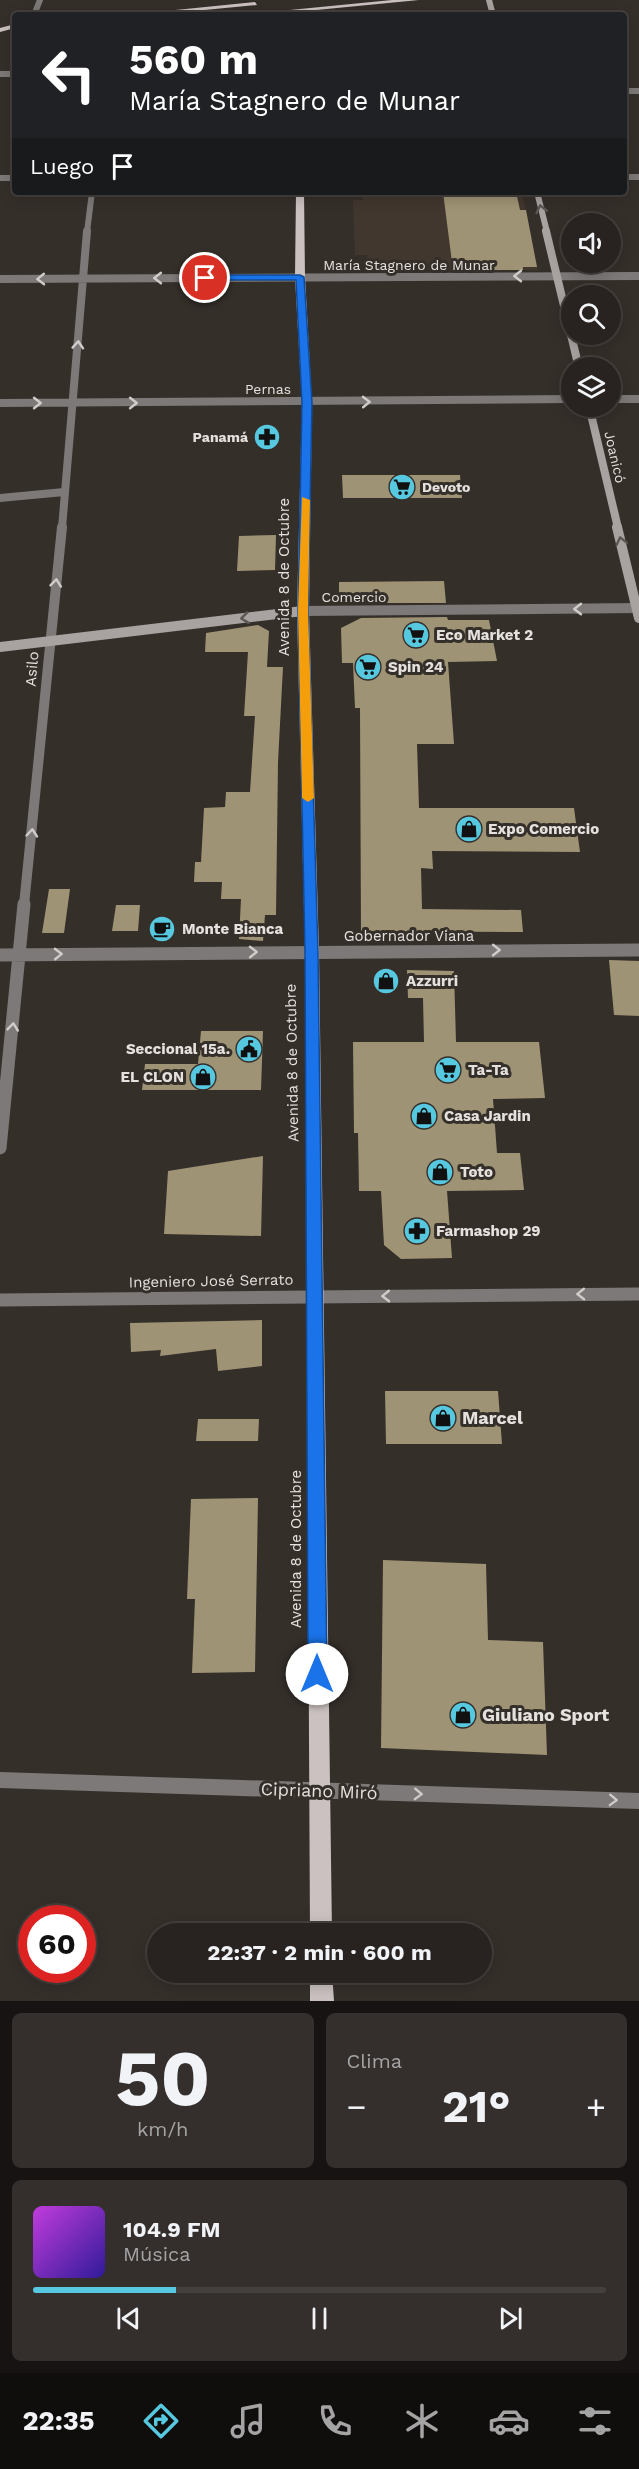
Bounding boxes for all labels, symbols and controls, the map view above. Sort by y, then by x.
text: 560 m [129,35,258,84]
icon: left [30,36,108,114]
text: María Stagnero de Munar [129,85,460,117]
icon: arrive [106,150,139,183]
text: Luego [30,154,94,179]
one-way arrow [536,204,549,214]
map controls [561,213,621,417]
button: sound [561,213,621,273]
pin [179,252,230,303]
street label: María Stagnero de Munar [323,257,495,273]
icon: arrive [188,261,221,294]
one-way arrow [513,270,522,282]
one-way arrow [153,272,162,284]
one-way arrow [37,273,46,285]
button: search [561,285,621,345]
one-way arrow [71,340,84,349]
button: layers [561,357,621,417]
street label: Pernas [245,381,291,397]
one-way arrow [361,396,370,408]
one-way arrow [33,397,42,409]
one-way arrow [128,397,137,409]
pharmacy icon: Panamá [252,422,282,452]
place label: Panamá [192,429,249,445]
street label: Joanicó [601,429,629,485]
supermarket icon: Devoto [387,472,417,502]
place label: Devoto [422,479,471,495]
street label: Avenida 8 de Octubre [275,498,293,656]
one-way arrow [615,536,628,546]
one-way arrow [49,578,62,588]
street label: Comercio [322,589,386,605]
one-way arrow [574,603,583,615]
one-way arrow [240,611,250,623]
supermarket icon: Eco Market 2 [401,620,431,650]
place label: Eco Market 2 [436,626,533,644]
street label: Asilo [21,651,43,687]
supermarket icon: Spin 24 [353,652,383,682]
place label: Spin 24 [388,658,444,676]
shop icon: Expo Comercio [454,814,484,844]
place label: Expo Comercio [488,820,599,838]
one-way arrow [25,829,38,838]
cafe icon: Monte Bianca [147,914,177,944]
place label: Monte Bianca [182,920,283,938]
street label: Gobernador Viana [344,927,475,945]
one-way arrow [492,944,501,956]
one-way arrow [249,946,258,958]
one-way arrow [54,948,63,960]
shop icon: Azzurri [371,966,401,996]
place label: Azzurri [406,972,458,990]
street label: Avenida 8 de Octubre [282,984,302,1142]
one-way arrow [6,1023,19,1032]
public building icon: Seccional 15a. [234,1034,264,1064]
place label: Seccional 15a. [126,1040,230,1058]
supermarket icon: Ta-Ta [433,1055,463,1085]
place label: Ta-Ta [468,1061,509,1079]
shop icon: EL CLON [188,1062,218,1092]
place label: EL CLON [120,1068,184,1086]
shop icon: Casa Jardin [409,1101,439,1131]
place label: Casa Jardin [444,1107,531,1125]
shop icon: Toto [425,1157,455,1187]
place label: Toto [460,1163,493,1181]
pharmacy icon: Farmashop 29 [402,1216,432,1246]
place label: Farmashop 29 [436,1222,541,1240]
street label: Ingeniero José Serrato [129,1271,293,1291]
one-way arrow [576,1288,585,1300]
one-way arrow [381,1290,390,1302]
shop icon: Marcel [428,1403,458,1433]
place label: Marcel [462,1407,523,1428]
street label: Avenida 8 de Octubre [287,1470,305,1628]
position arrow [285,1642,349,1706]
shop icon: Giuliano Sport [448,1700,478,1730]
place label: Giuliano Sport [482,1704,609,1725]
street label: Cipriano Miró [260,1778,378,1803]
one-way arrow [414,1788,423,1801]
one-way arrow [609,1794,618,1807]
speed limit sign: 60 [18,1905,96,1983]
text: 22:37 · 2 min · 600 m [207,1940,432,1965]
text: 50 [115,2032,211,2124]
text: Clima [347,2049,402,2073]
text: 21° [442,2080,511,2133]
text: − [347,2087,366,2126]
text: + [586,2087,606,2126]
text: km/h [137,2117,189,2141]
text: 104.9 FM [123,2217,220,2242]
text: Música [123,2242,191,2266]
icon: previous [112,2302,145,2335]
icon: pause [303,2302,336,2335]
icon: next [494,2302,527,2335]
icon: directions [140,2400,182,2442]
icon: music [227,2400,269,2442]
icon: phone [314,2400,356,2442]
icon: climate [401,2400,443,2442]
icon: car [488,2400,530,2442]
icon: filters [574,2400,616,2442]
text: 22:35 [22,2405,95,2437]

